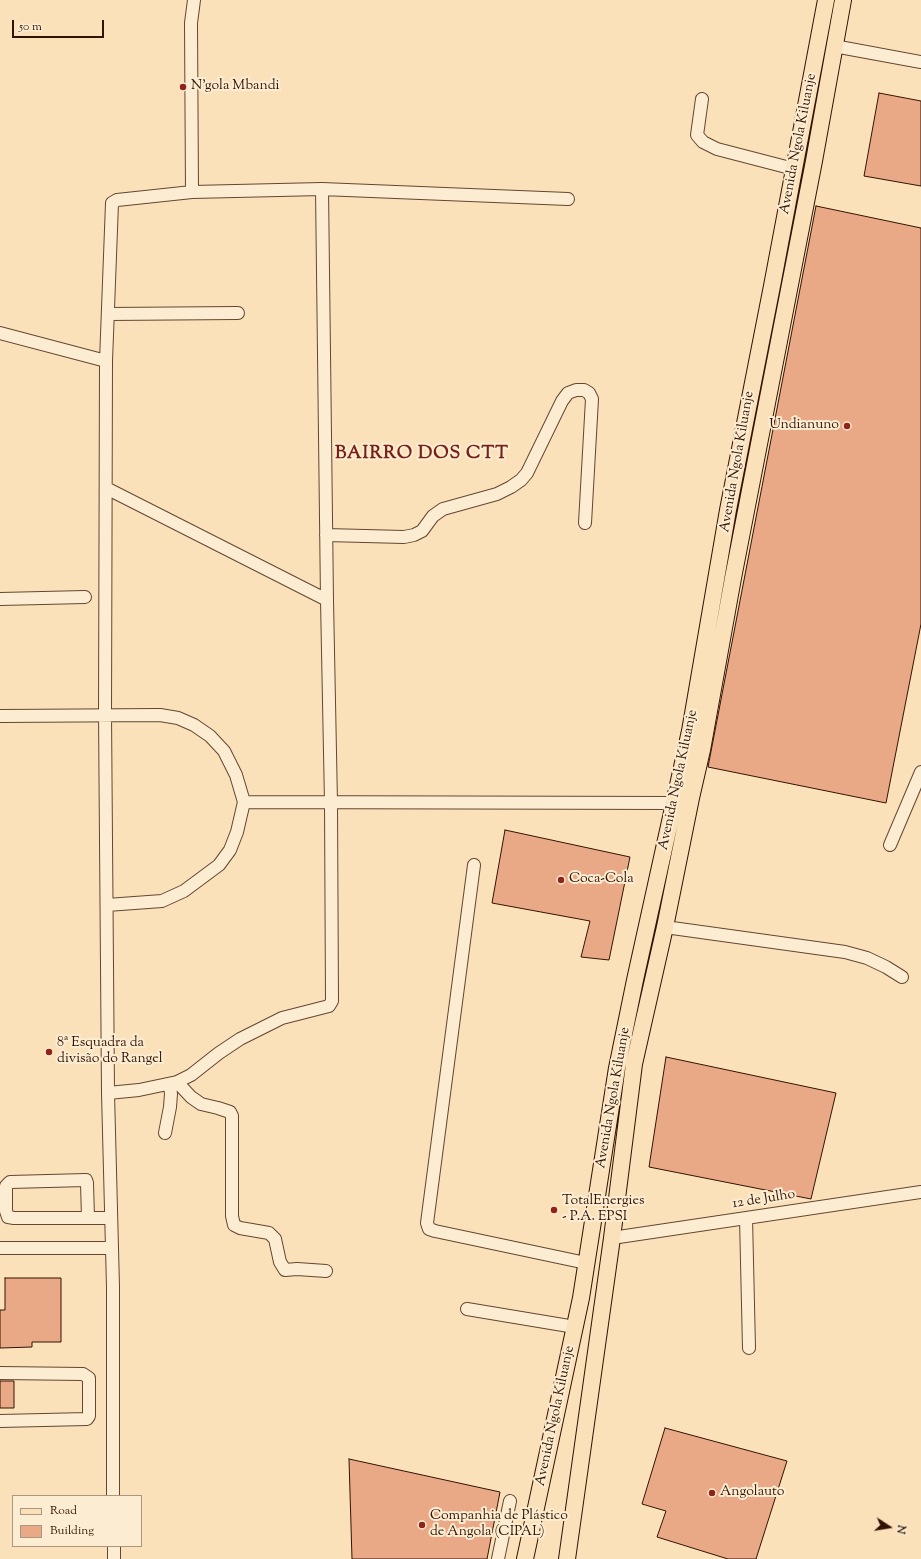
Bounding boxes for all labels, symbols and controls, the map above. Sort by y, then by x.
scale bar [14,12,106,38]
text: 50 m [19,18,42,36]
street label: Avenida Ngola Kiluanje [777,72,821,216]
place label: N'gola Mbandi [191,79,280,95]
marker: N'gola Mbandi [178,82,188,92]
street label: Avenida Ngola Kiluanje [717,390,759,534]
place label: Undianuno [769,418,839,434]
marker: Undianuno [842,421,852,431]
district label: BAIRRO DOS CTT [335,444,509,466]
street label: Avenida Ngola Kiluanje [656,708,702,852]
place label: Coca-Cola [569,872,634,888]
marker: Coca-Cola [556,875,566,885]
street label: Avenida Ngola Kiluanje [593,1026,635,1170]
place label: 8ª Esquadra da divisão do Rangel [57,1036,163,1068]
marker: 8ª Esquadra da divisão do Rangel [44,1047,54,1057]
street label: 12 de Julho [731,1187,797,1213]
place label: TotalEnergies - P.A. EPSI [562,1194,644,1226]
marker: TotalEnergies - P.A. EPSI [549,1205,559,1215]
street label: Avenida Ngola Kiluanje [533,1344,579,1488]
place label: Angolauto [720,1485,785,1501]
marker: Angolauto [707,1488,717,1498]
legend [12,1495,142,1547]
text: Road [50,1502,77,1520]
north arrow [869,1507,909,1547]
place label: Companhia de Plástico de Angola (CIPAL) [430,1509,568,1542]
marker: Companhia de Plástico de Angola (CIPAL) [417,1520,427,1530]
text: Building [50,1522,94,1540]
text: N [892,1524,909,1535]

